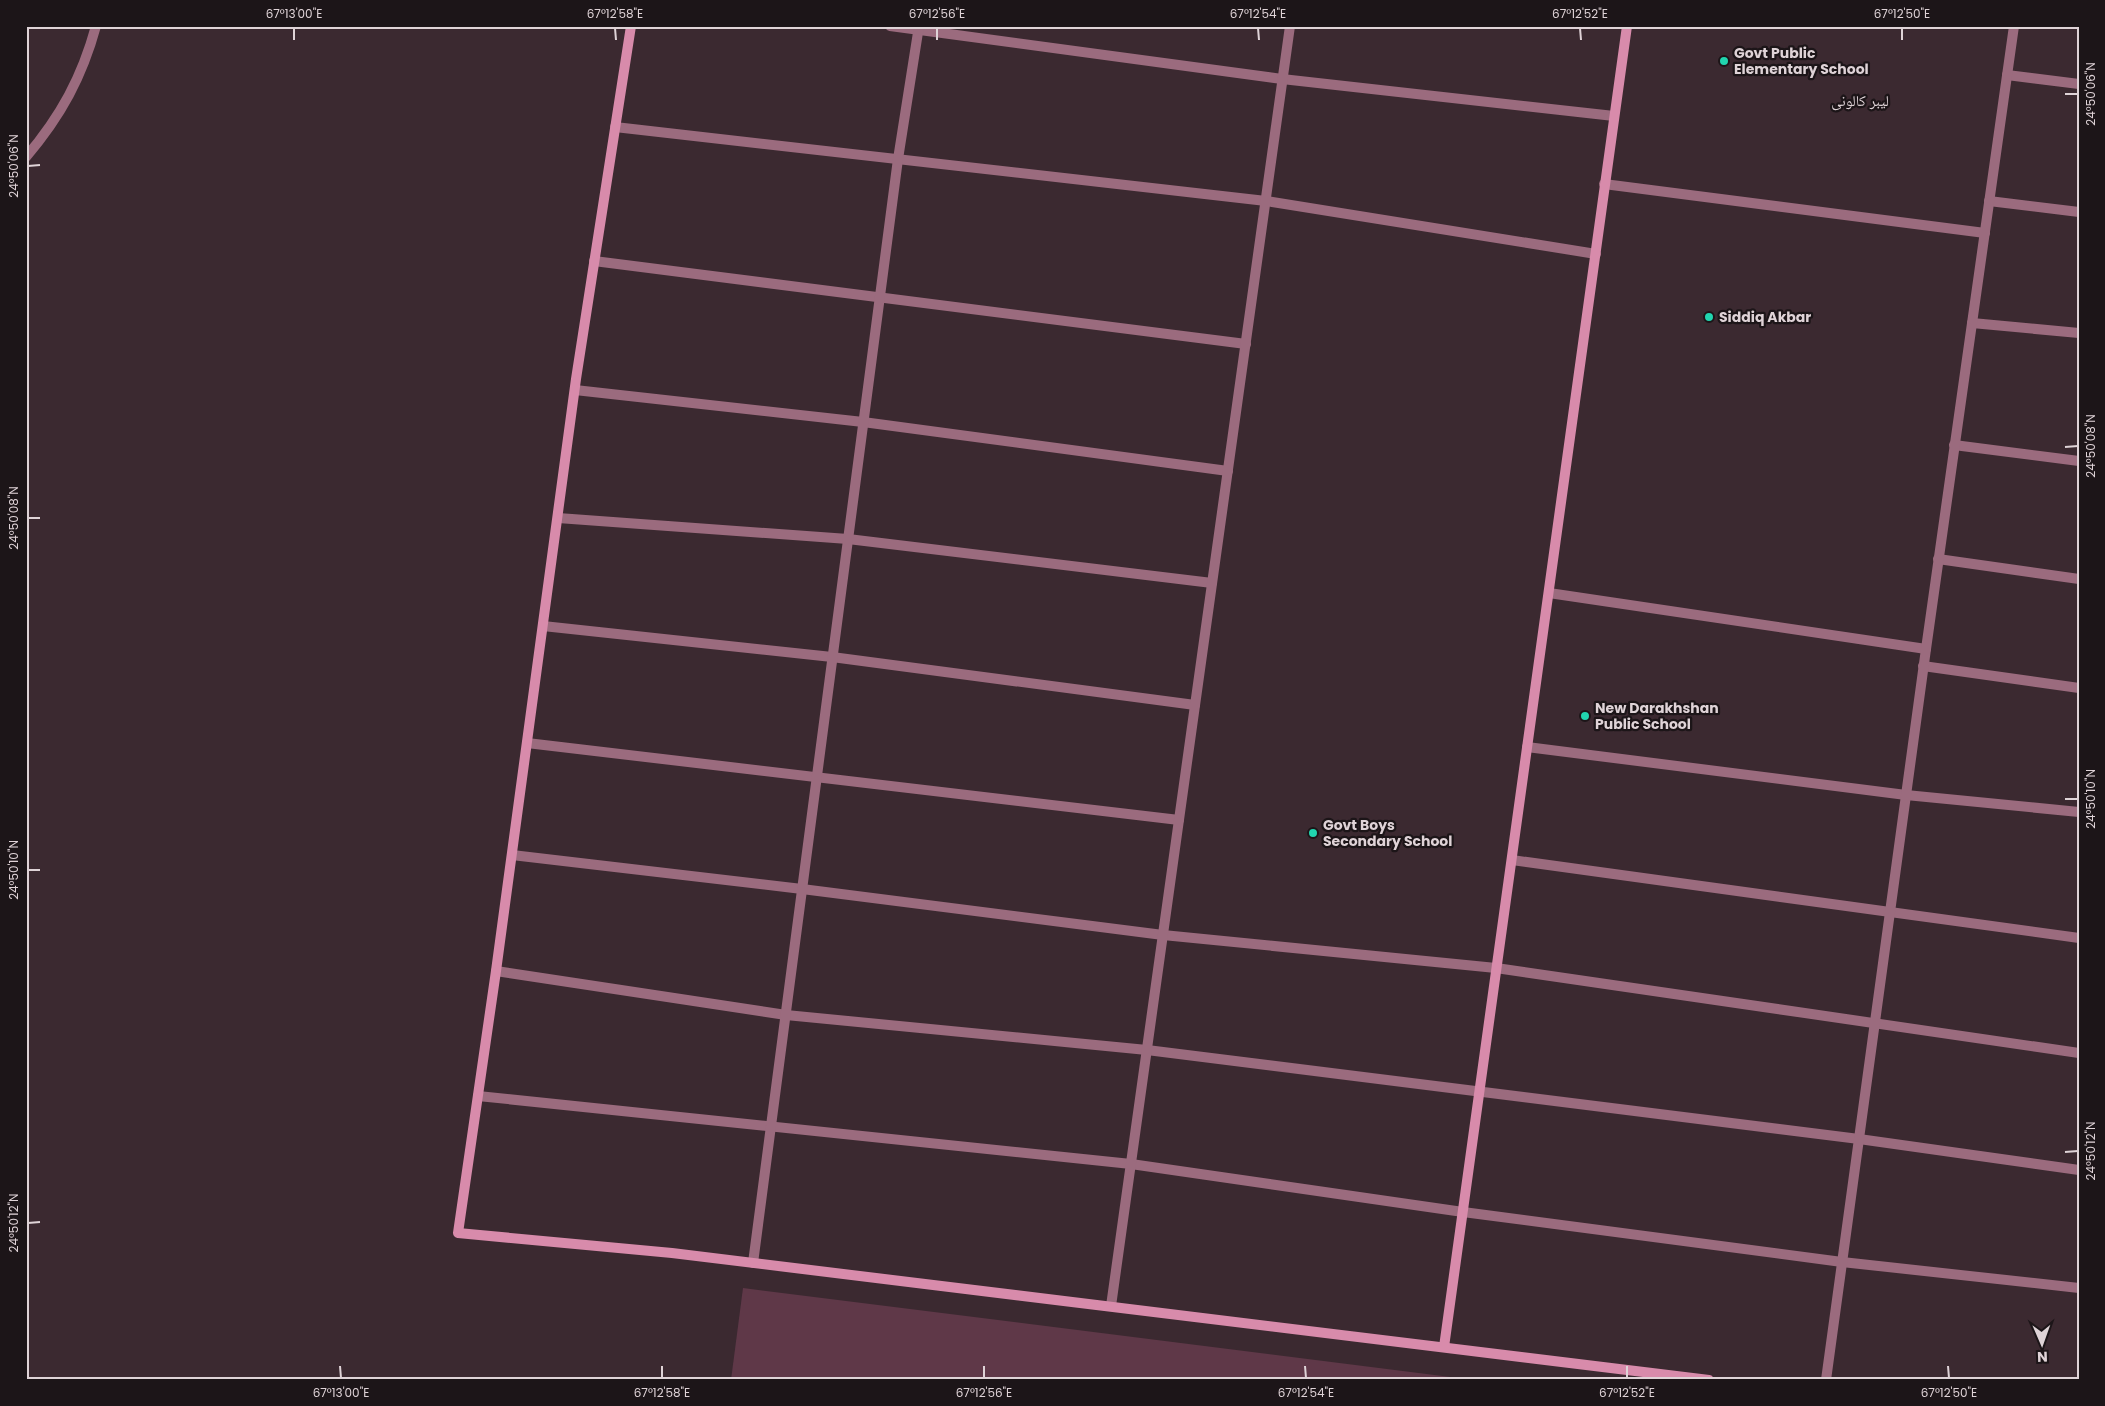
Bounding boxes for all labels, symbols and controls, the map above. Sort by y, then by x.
text: 67°13'00"E [266,5,322,22]
text: 67°12'58"E [587,5,643,22]
text: 67°12'56"E [909,5,965,22]
text: 67°12'54"E [1230,5,1286,22]
text: 67°12'52"E [1552,5,1608,22]
text: 67°12'50"E [1874,5,1930,22]
place label: Govt Public Elementary School [1734,43,1869,79]
marker: Govt Public Elementary School [1718,55,1730,67]
text: 24°50'06"N [2082,62,2099,126]
district label: لیبر کالونی [1831,90,1889,111]
text: 24°50'06"N [5,134,22,198]
place label: Siddiq Akbar [1719,307,1811,327]
marker: Siddiq Akbar [1703,311,1715,323]
text: 24°50'08"N [2082,414,2099,478]
text: 24°50'08"N [5,486,22,550]
place label: New Darakhshan Public School [1595,698,1719,734]
marker: New Darakhshan Public School [1579,710,1591,722]
text: 24°50'10"N [2082,769,2099,829]
place label: Govt Boys Secondary School [1323,815,1452,851]
marker: Govt Boys Secondary School [1307,827,1319,839]
text: 24°50'10"N [5,840,22,900]
text: 24°50'12"N [2082,1121,2099,1181]
text: 24°50'12"N [5,1193,22,1253]
north arrow [2018,1318,2068,1368]
text: N [2037,1347,2048,1367]
text: 67°13'00"E [313,1384,369,1401]
text: 67°12'58"E [634,1384,690,1401]
text: 67°12'56"E [956,1384,1012,1401]
text: 67°12'54"E [1278,1384,1334,1401]
text: 67°12'52"E [1599,1384,1655,1401]
text: 67°12'50"E [1921,1384,1977,1401]

